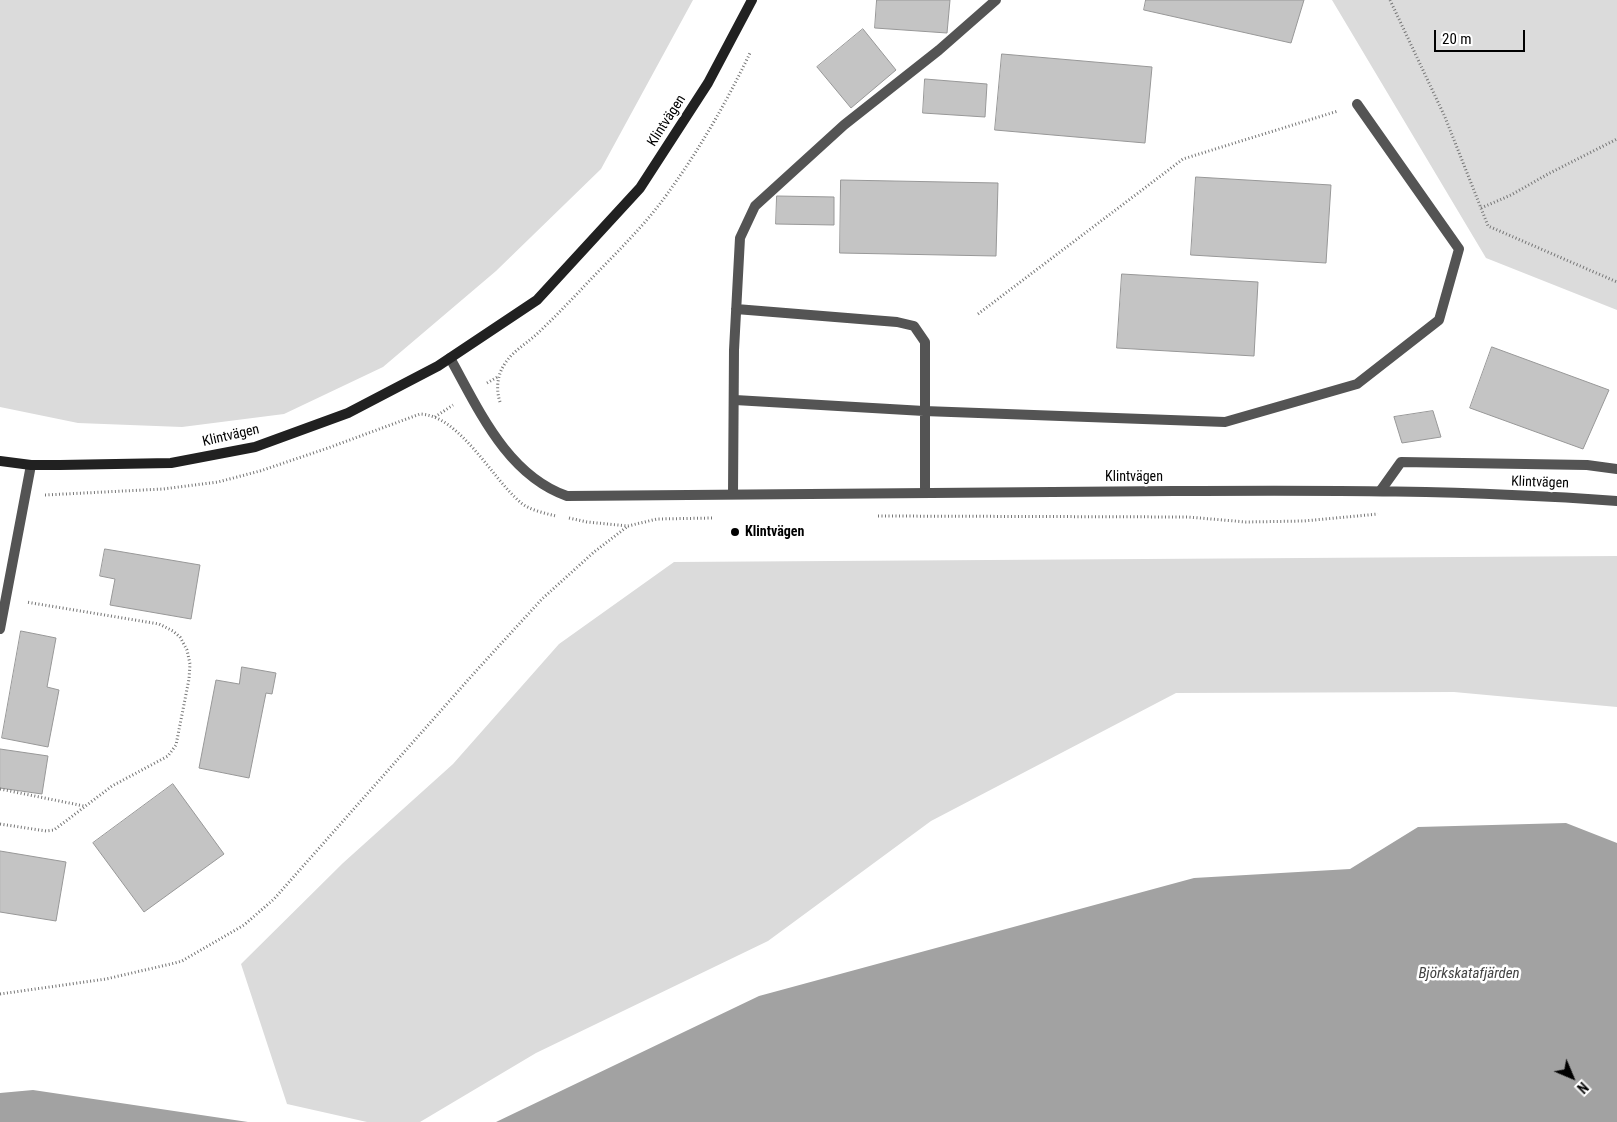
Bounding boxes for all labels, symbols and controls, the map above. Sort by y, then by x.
scale bar [1437,20,1528,52]
text: 20 m [1442,30,1472,48]
street label: Klintvägen [644,92,690,150]
street label: Klintvägen [201,421,261,451]
street label: Klintvägen [1105,469,1163,485]
street label: Klintvägen [1511,474,1569,492]
place label: Klintvägen [745,524,804,540]
marker: Klintvägen [729,526,741,538]
water label: Björkskatafjärden [1418,965,1520,983]
north arrow [1547,1052,1597,1102]
text: N [1574,1079,1591,1096]

